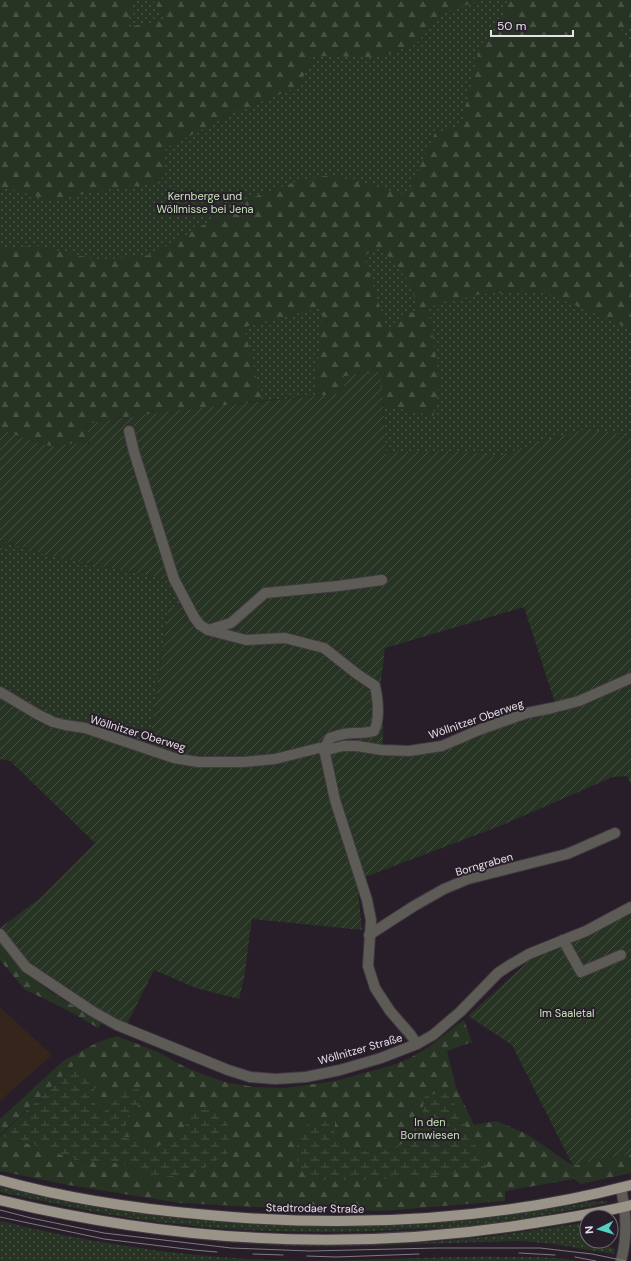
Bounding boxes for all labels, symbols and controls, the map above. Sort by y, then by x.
scale bar [491,12,573,38]
text: 50 m [497,18,526,34]
park label: Kernberge und Wöllmisse bei Jena [157,189,253,216]
street label: Wöllnitzer Oberweg [427,696,525,742]
street label: Wöllnitzer Oberweg [88,712,188,754]
street label: Borngraben [454,849,514,879]
park label: Im Saaletal [540,1006,594,1020]
street label: Wöllnitzer Straße [316,1030,404,1068]
park label: In den Bornwiesen [401,1115,459,1142]
street label: Stadtrodaer Straße [266,1200,364,1216]
north arrow [579,1209,619,1249]
text: N [582,1225,596,1234]

